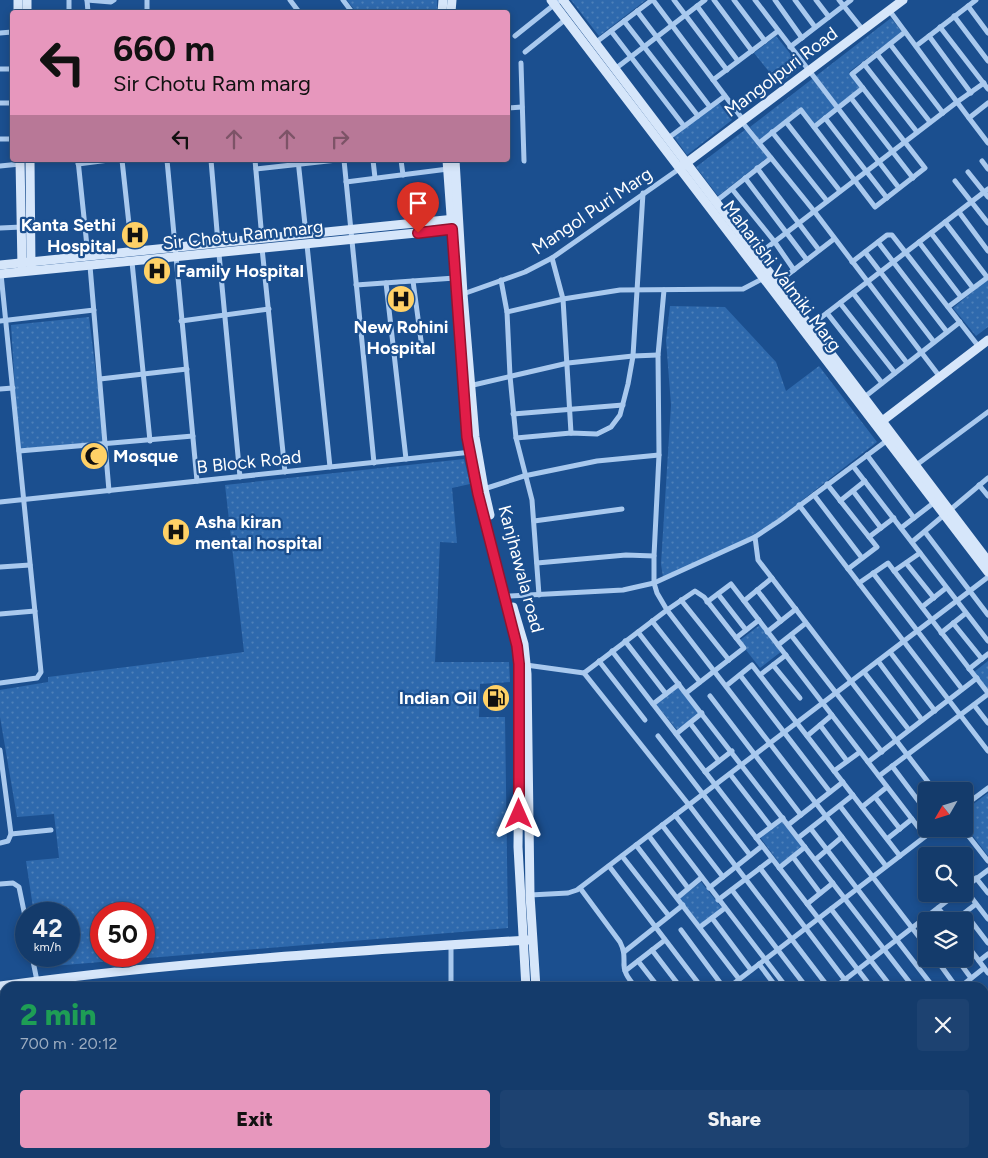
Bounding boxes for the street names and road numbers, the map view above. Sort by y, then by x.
street label: Mangolpuri Road [720,22,842,122]
street label: Mangol Puri Marg [528,163,656,259]
street label: Maharishi Valmiki Marg [718,196,846,356]
street label: Sir Chotu Ram marg [161,216,325,254]
street label: B Block Road [196,446,302,478]
street label: Kanjhawala road [493,503,549,635]

